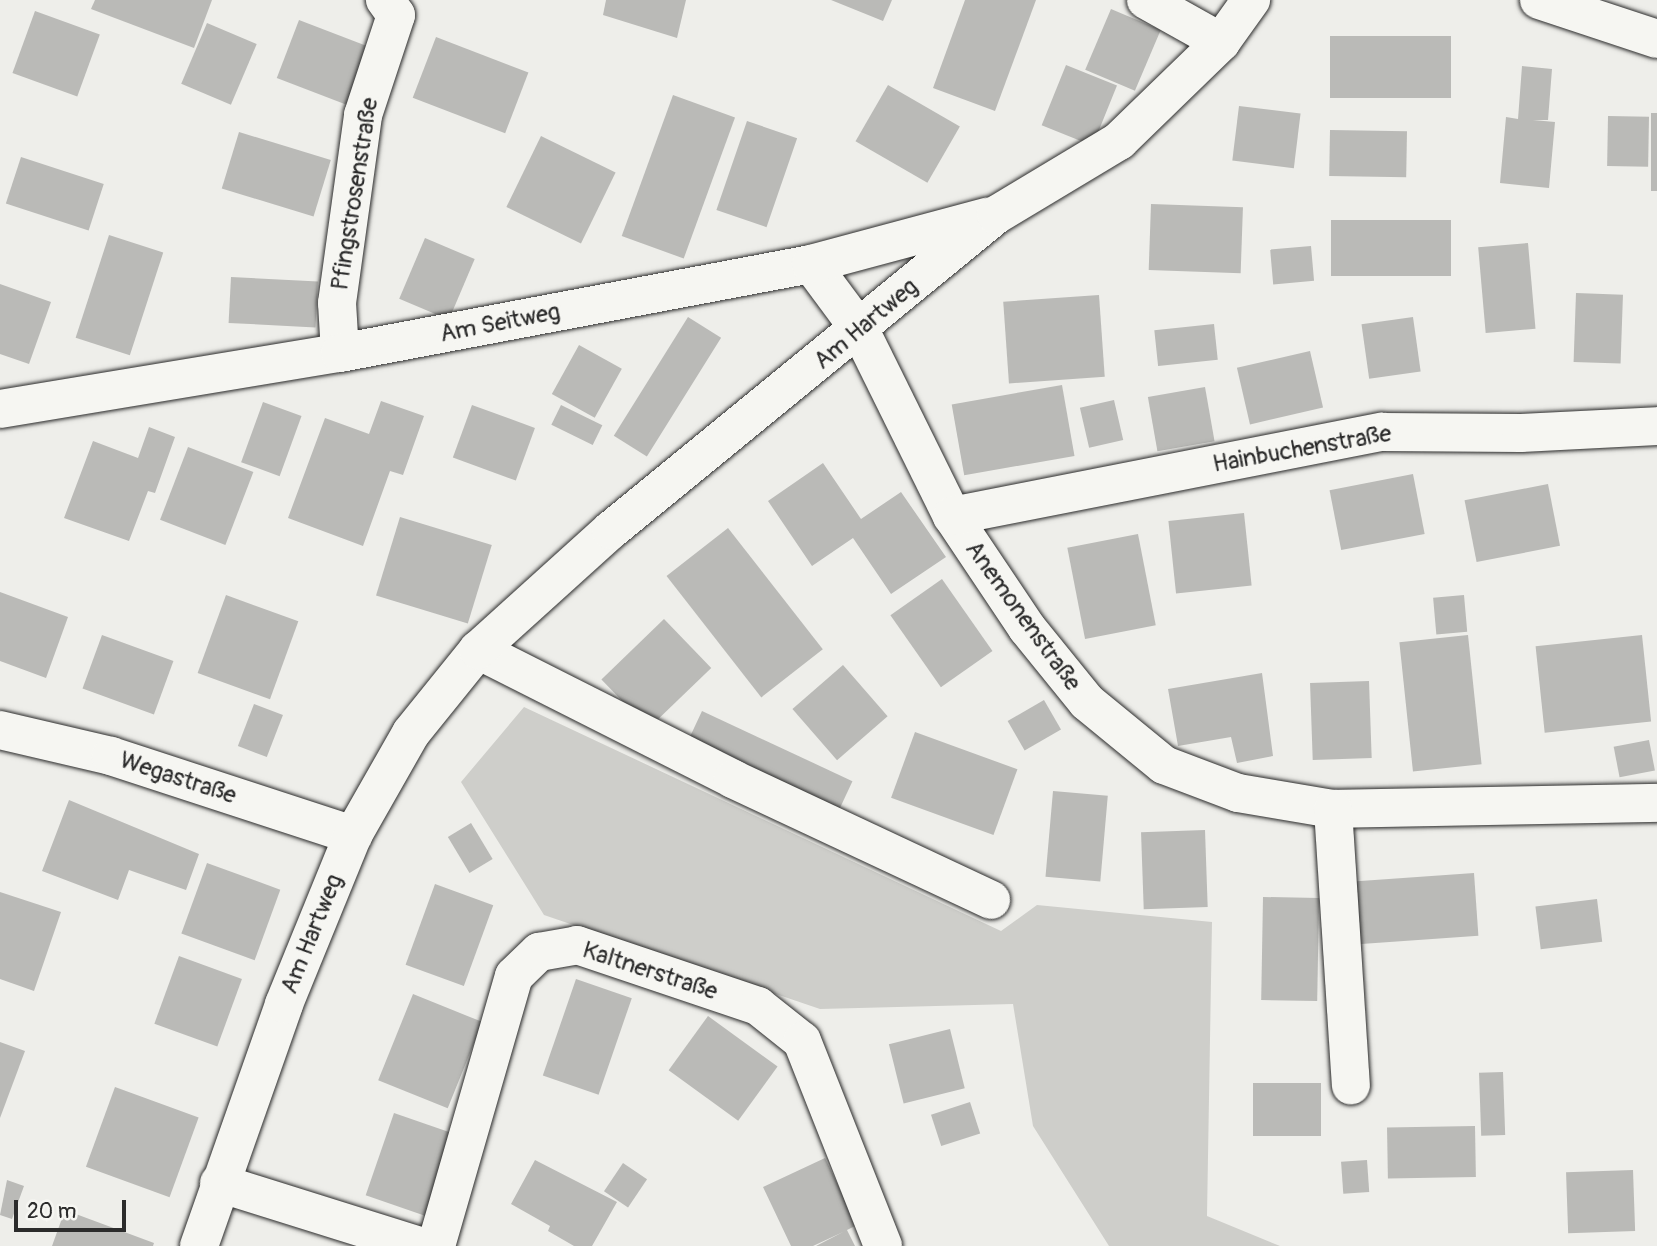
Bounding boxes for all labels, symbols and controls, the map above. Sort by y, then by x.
street label: Pfingstrosenstraße [326,96,384,292]
street label: Am Hartweg [808,272,924,376]
street label: Am Seitweg [438,297,562,349]
street label: Hainbuchenstraße [1210,419,1394,479]
street label: Anemonenstraße [959,536,1087,696]
street label: Wegastraße [116,746,240,810]
street label: Am Hartweg [275,870,349,998]
street label: Kaltnerstraße [579,936,721,1006]
scale bar [18,1186,130,1230]
text: 20 m [27,1198,76,1225]

